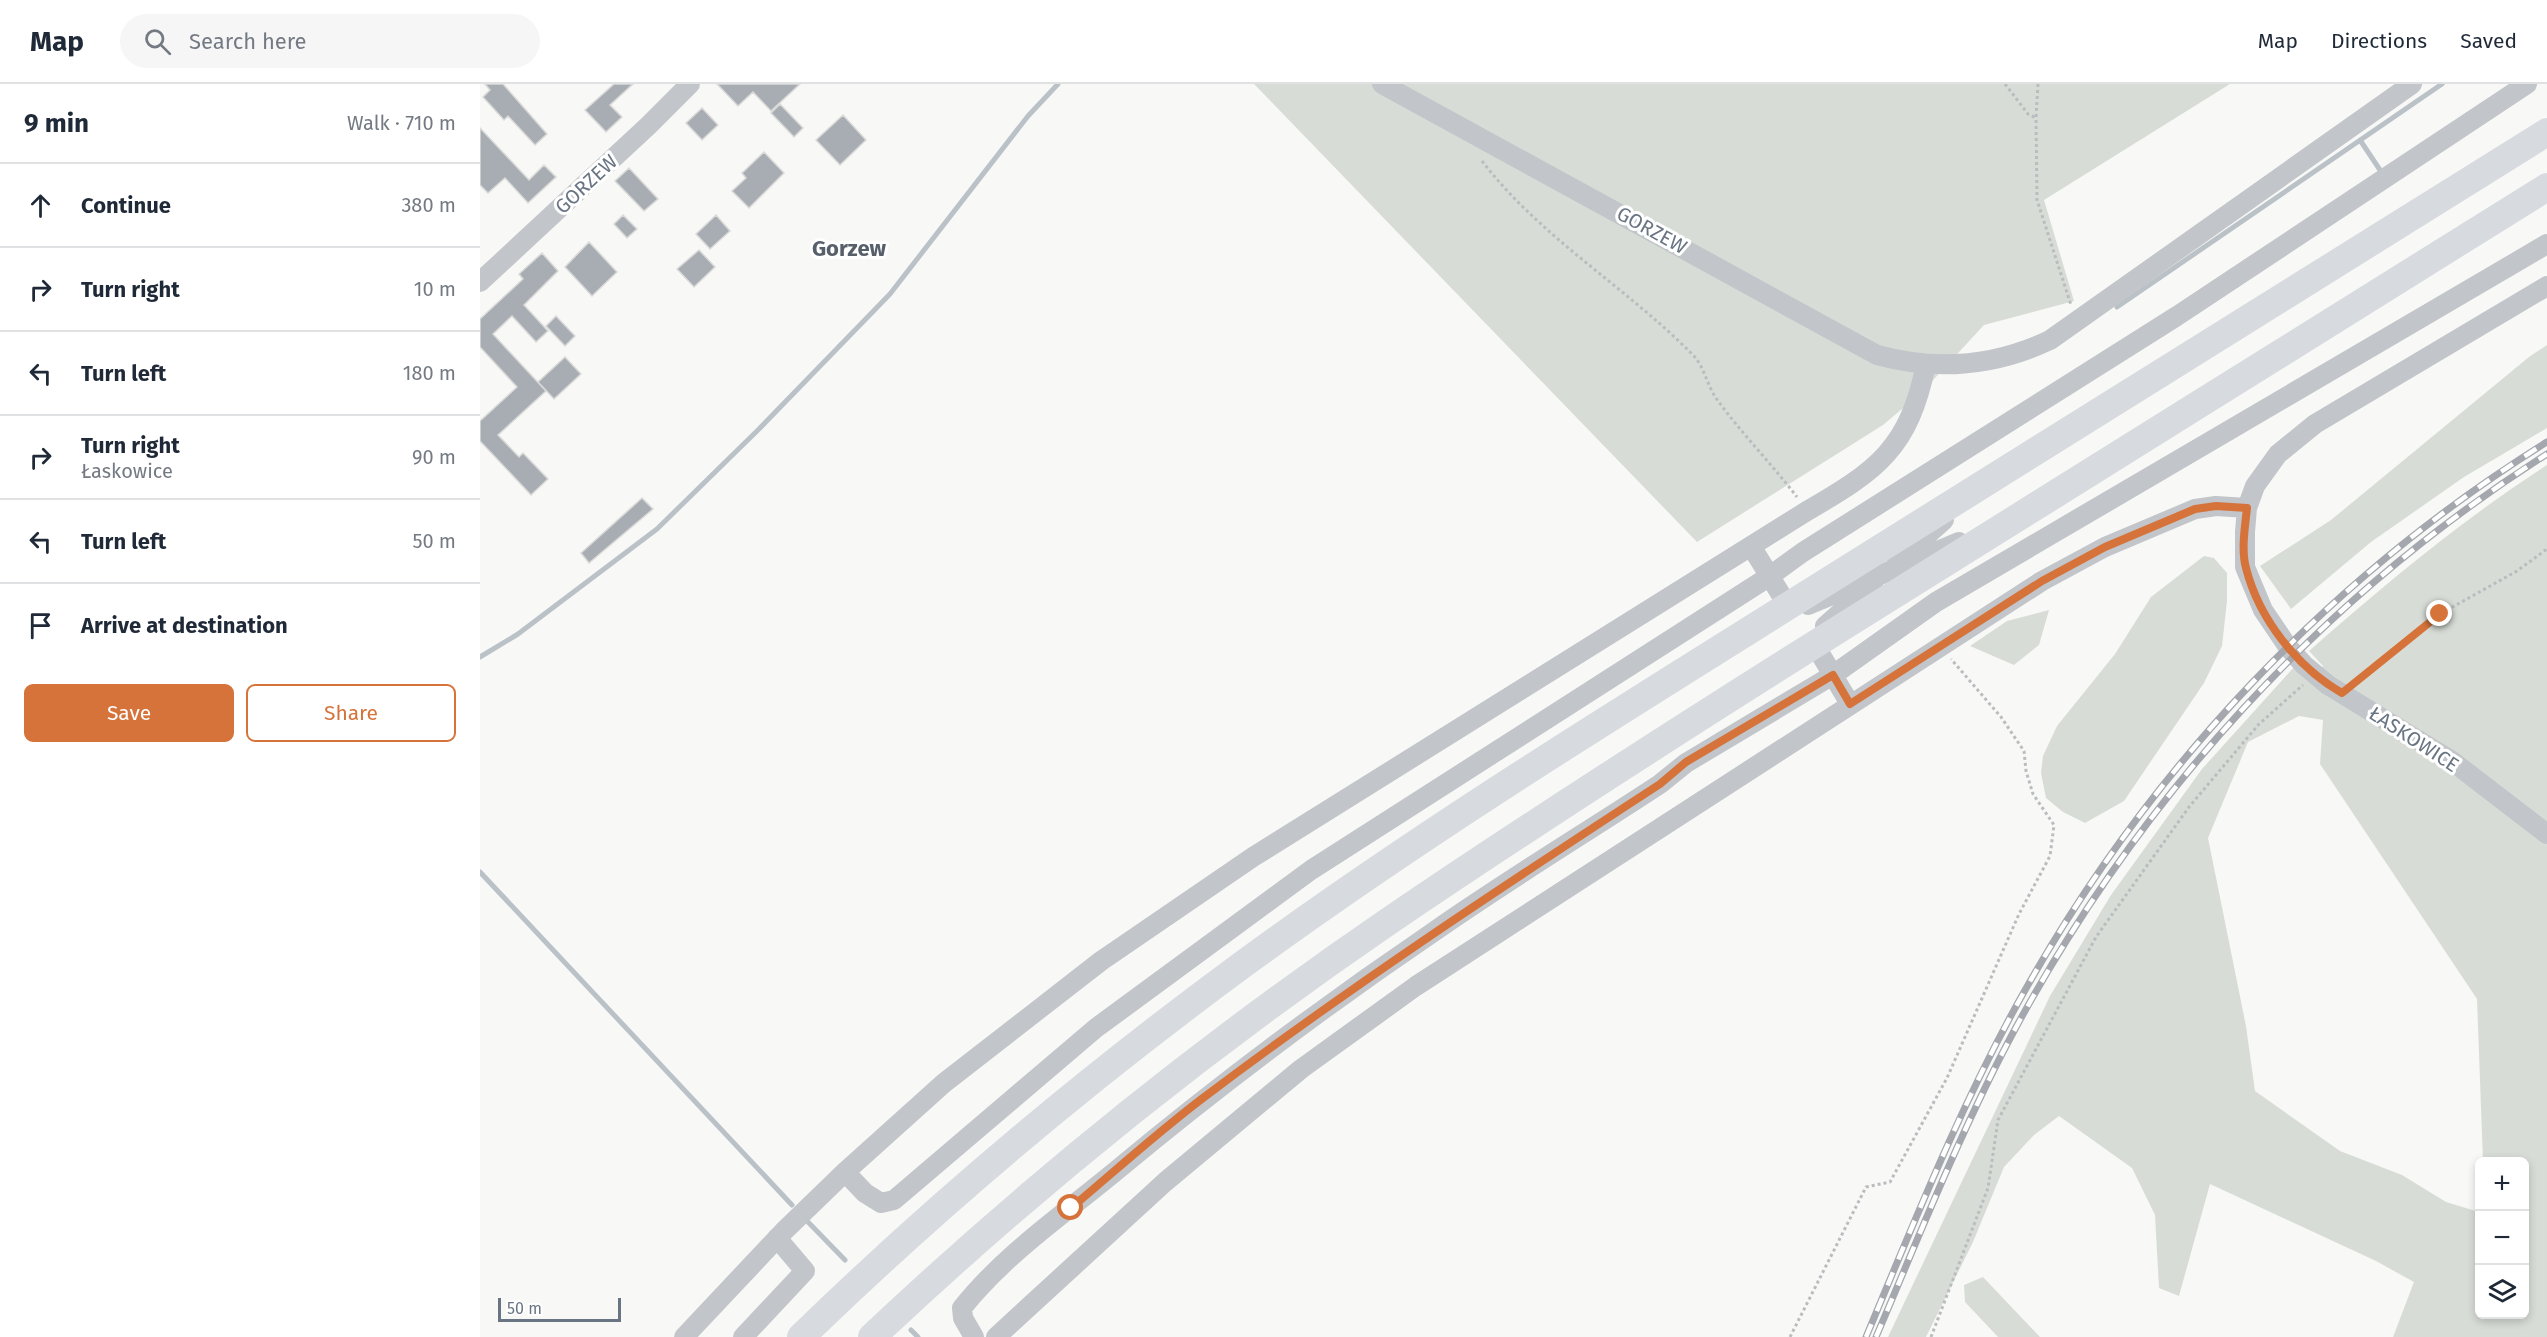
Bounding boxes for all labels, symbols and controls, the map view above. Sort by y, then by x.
search box [120,14,540,68]
text: Map [30,25,84,58]
icon: search [141,25,174,58]
text: Search here [189,28,307,55]
text: Map [2258,28,2298,54]
text: Directions [2331,28,2427,54]
text: Saved [2460,28,2517,54]
text: 9 min [24,108,89,139]
text: Walk · 710 m [347,111,456,135]
street label: GORZEW [550,149,622,219]
icon: ahead [24,189,57,222]
text: Continue [81,192,171,219]
text: 380 m [401,193,456,217]
street label: GORZEW [1613,201,1692,259]
district label: Gorzew [812,235,887,262]
icon: right [24,273,57,306]
text: Turn right [81,276,180,303]
text: 10 m [414,277,456,301]
icon: left [24,357,57,390]
text: Turn left [81,360,166,387]
text: 180 m [403,361,456,385]
text: Turn right [81,432,180,459]
icon: right [24,441,57,474]
text: 90 m [412,445,456,469]
text: Łaskowice [81,459,173,483]
icon: left [24,525,57,558]
text: Turn left [81,528,166,555]
text: 50 m [412,529,456,553]
route end [2426,600,2452,626]
icon: arrive [24,609,57,642]
text: Arrive at destination [81,612,288,639]
button: Save [24,684,234,742]
button: Share [246,684,456,742]
street label: ŁASKOWICE [2365,701,2463,777]
map controls [2475,1157,2529,1319]
button: + [2475,1157,2529,1211]
route start [1057,1194,1083,1220]
button: − [2475,1211,2529,1265]
button: layers [2475,1265,2529,1319]
scale bar [498,1295,621,1322]
text: 50 m [507,1299,542,1318]

